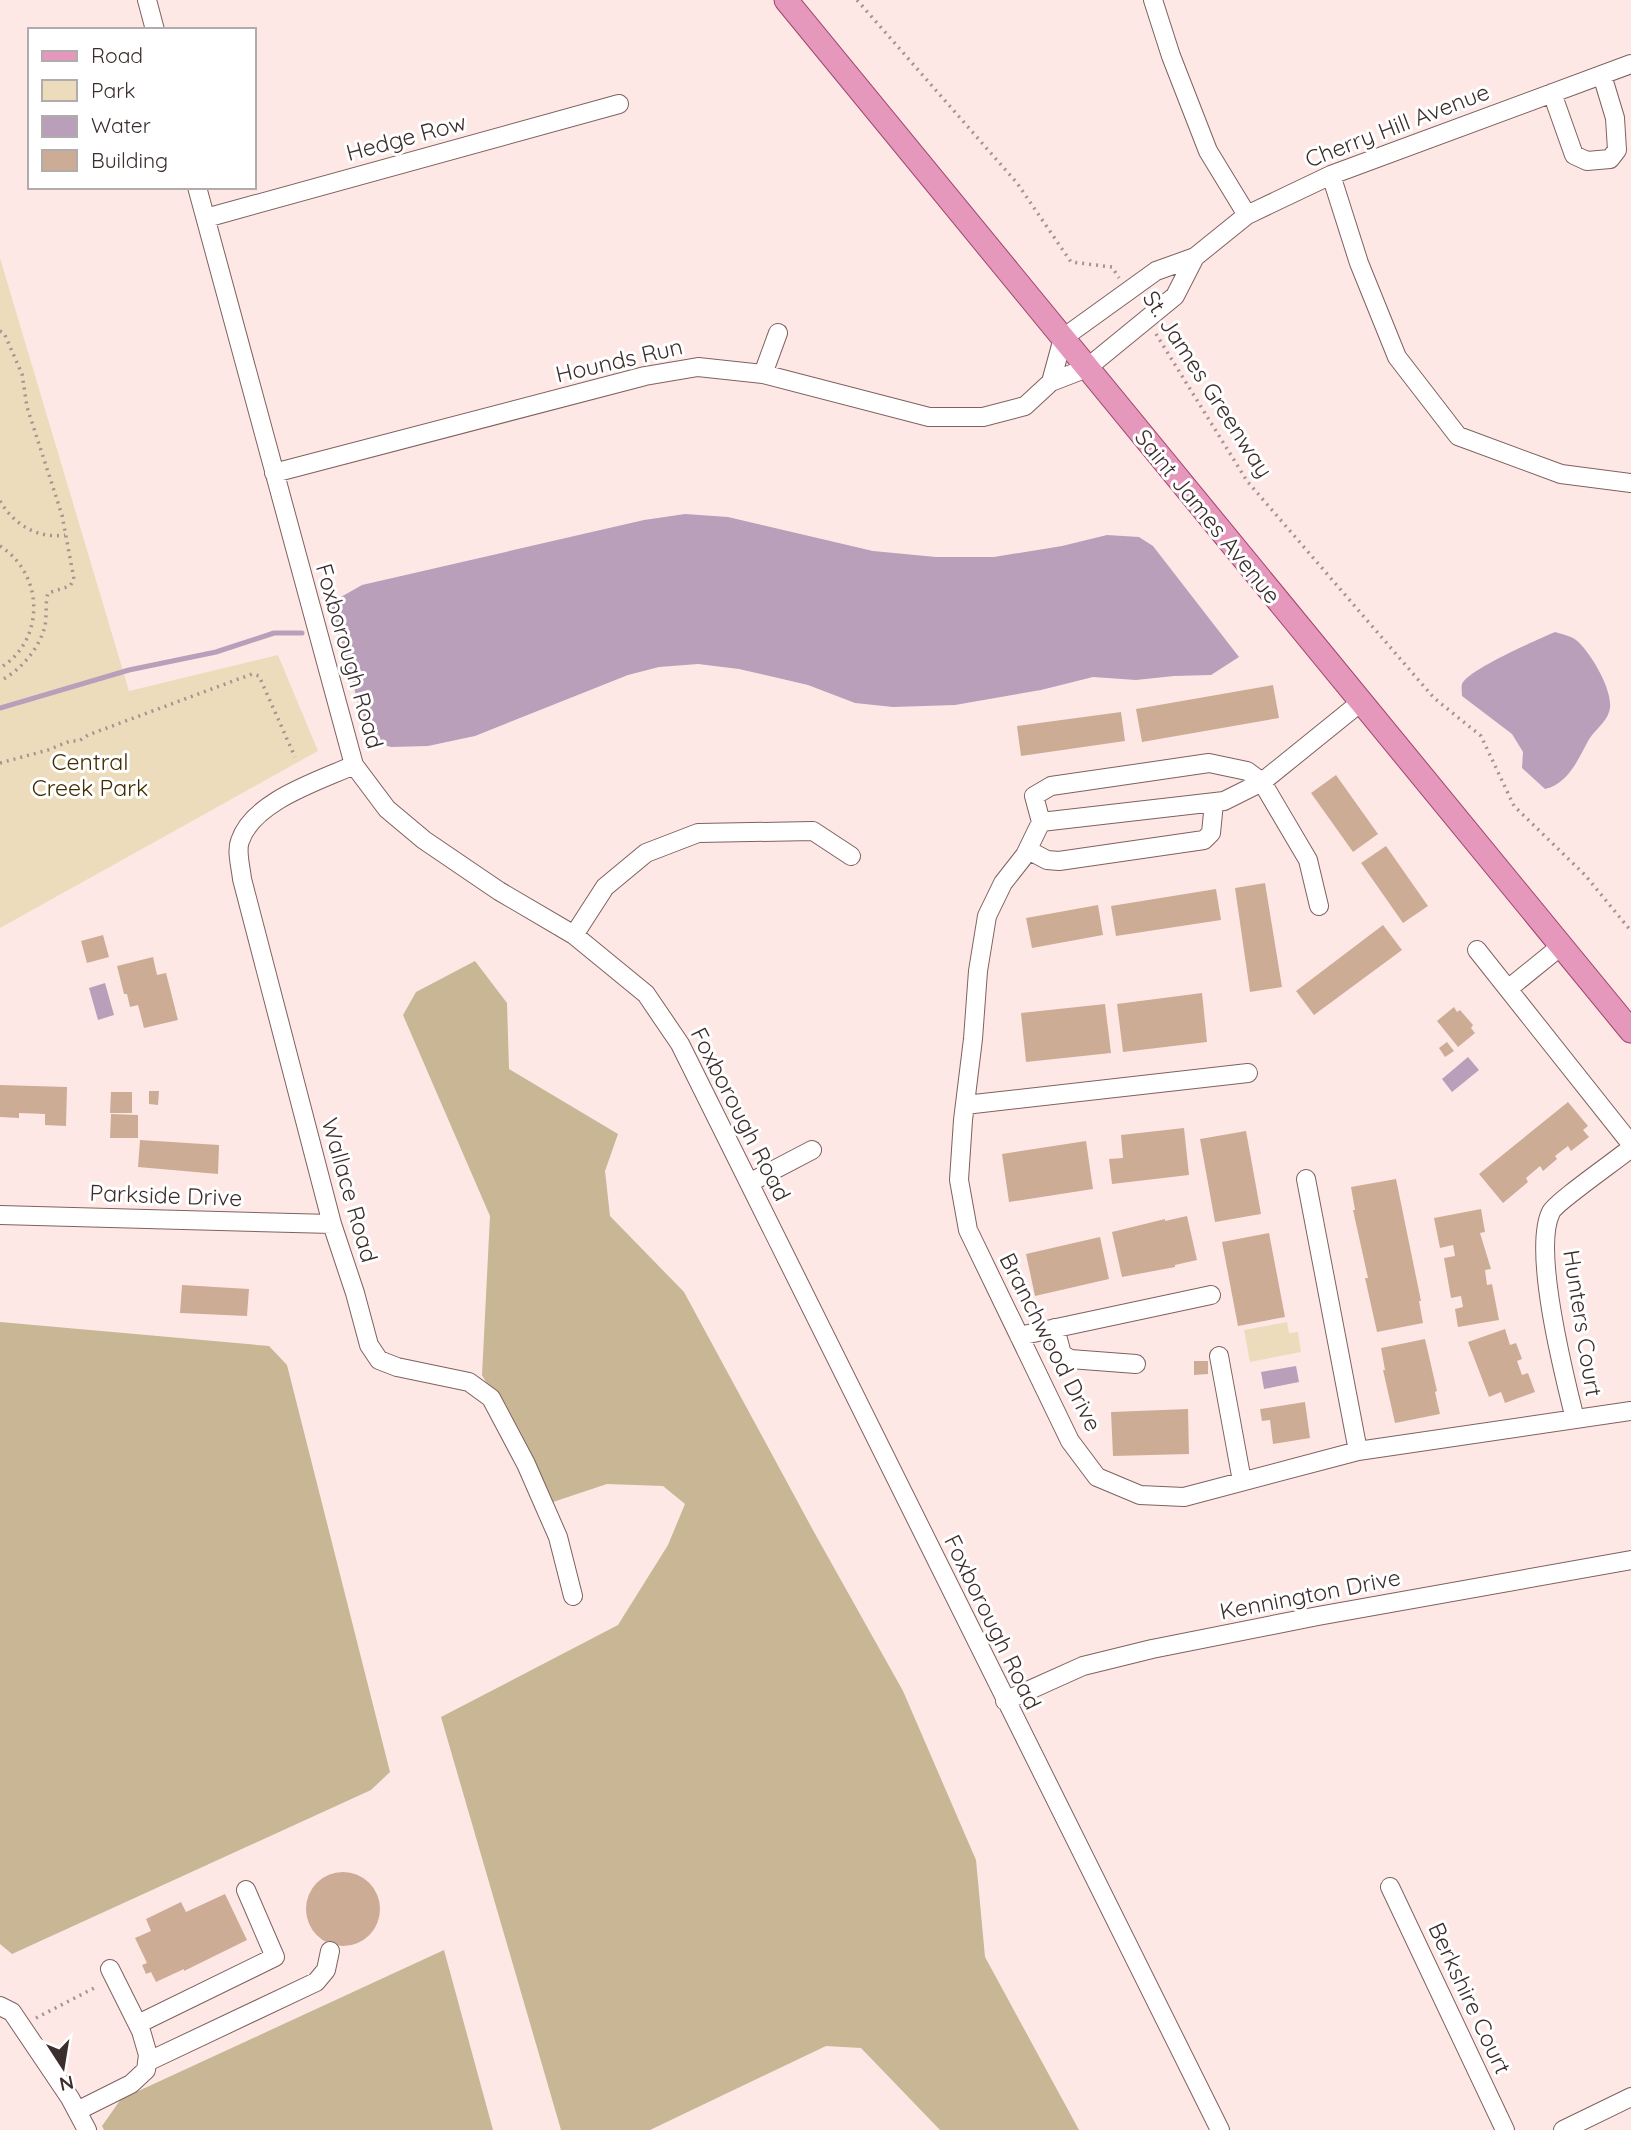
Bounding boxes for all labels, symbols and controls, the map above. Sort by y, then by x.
legend [28,28,256,189]
text: Road [91,42,143,68]
street label: Cherry Hill Avenue [1301,76,1493,174]
text: Park [91,77,135,103]
street label: Hedge Row [343,107,469,167]
text: Water [91,112,151,138]
text: Building [91,147,168,173]
street label: St. James Greenway [1137,285,1279,483]
street label: Hounds Run [553,331,685,389]
street label: Saint James Avenue [1129,423,1287,609]
street label: Foxborough Road [310,560,390,752]
park label: Central Creek Park [32,747,148,802]
street label: Foxborough Road [685,1022,797,1206]
street label: Wallace Road [316,1115,384,1265]
street label: Parkside Drive [89,1178,243,1212]
street label: Branchwood Drive [993,1248,1109,1436]
street label: Hunters Court [1557,1248,1609,1399]
street label: Foxborough Road [938,1530,1048,1714]
street label: Kennington Drive [1217,1562,1403,1626]
street label: Berkshire Court [1422,1918,1518,2079]
north arrow [28,2032,98,2102]
text: N [57,2070,76,2097]

